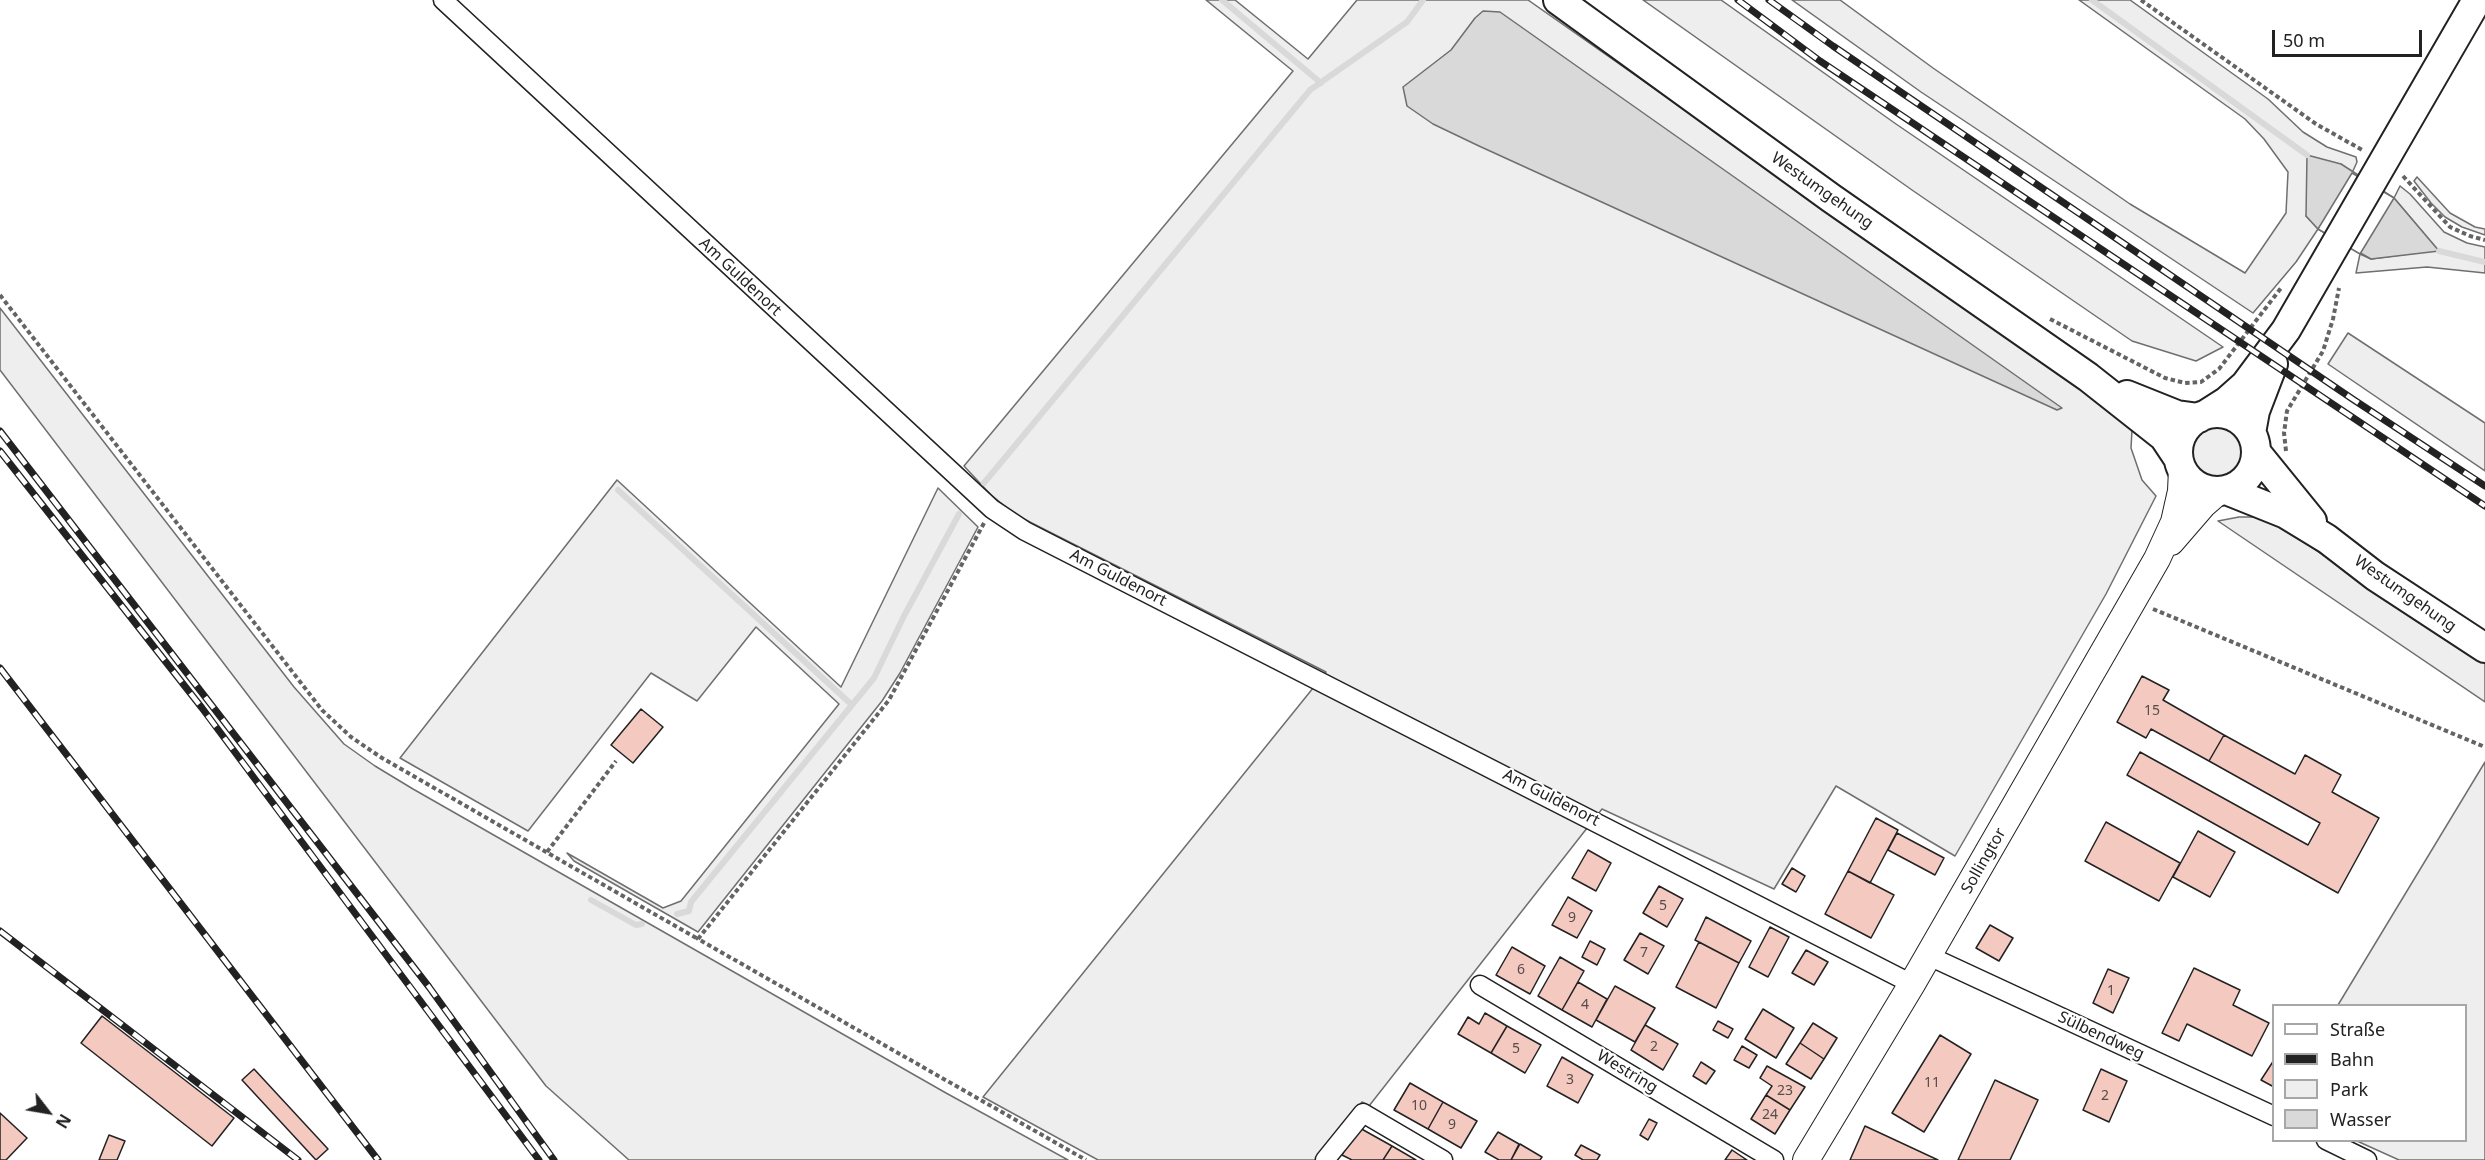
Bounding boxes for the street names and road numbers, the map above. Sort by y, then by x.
street label: Westumgehung [1767,149,1877,233]
street label: Am Guldenort [695,234,785,320]
street label: Am Guldenort [1066,545,1170,611]
street label: Westumgehung [2350,552,2460,636]
street label: Am Guldenort [1499,765,1603,831]
street label: Sollingtor [1958,825,2010,897]
street label: Sülbendweg [2055,1008,2147,1064]
street label: Westring [1593,1046,1661,1098]

